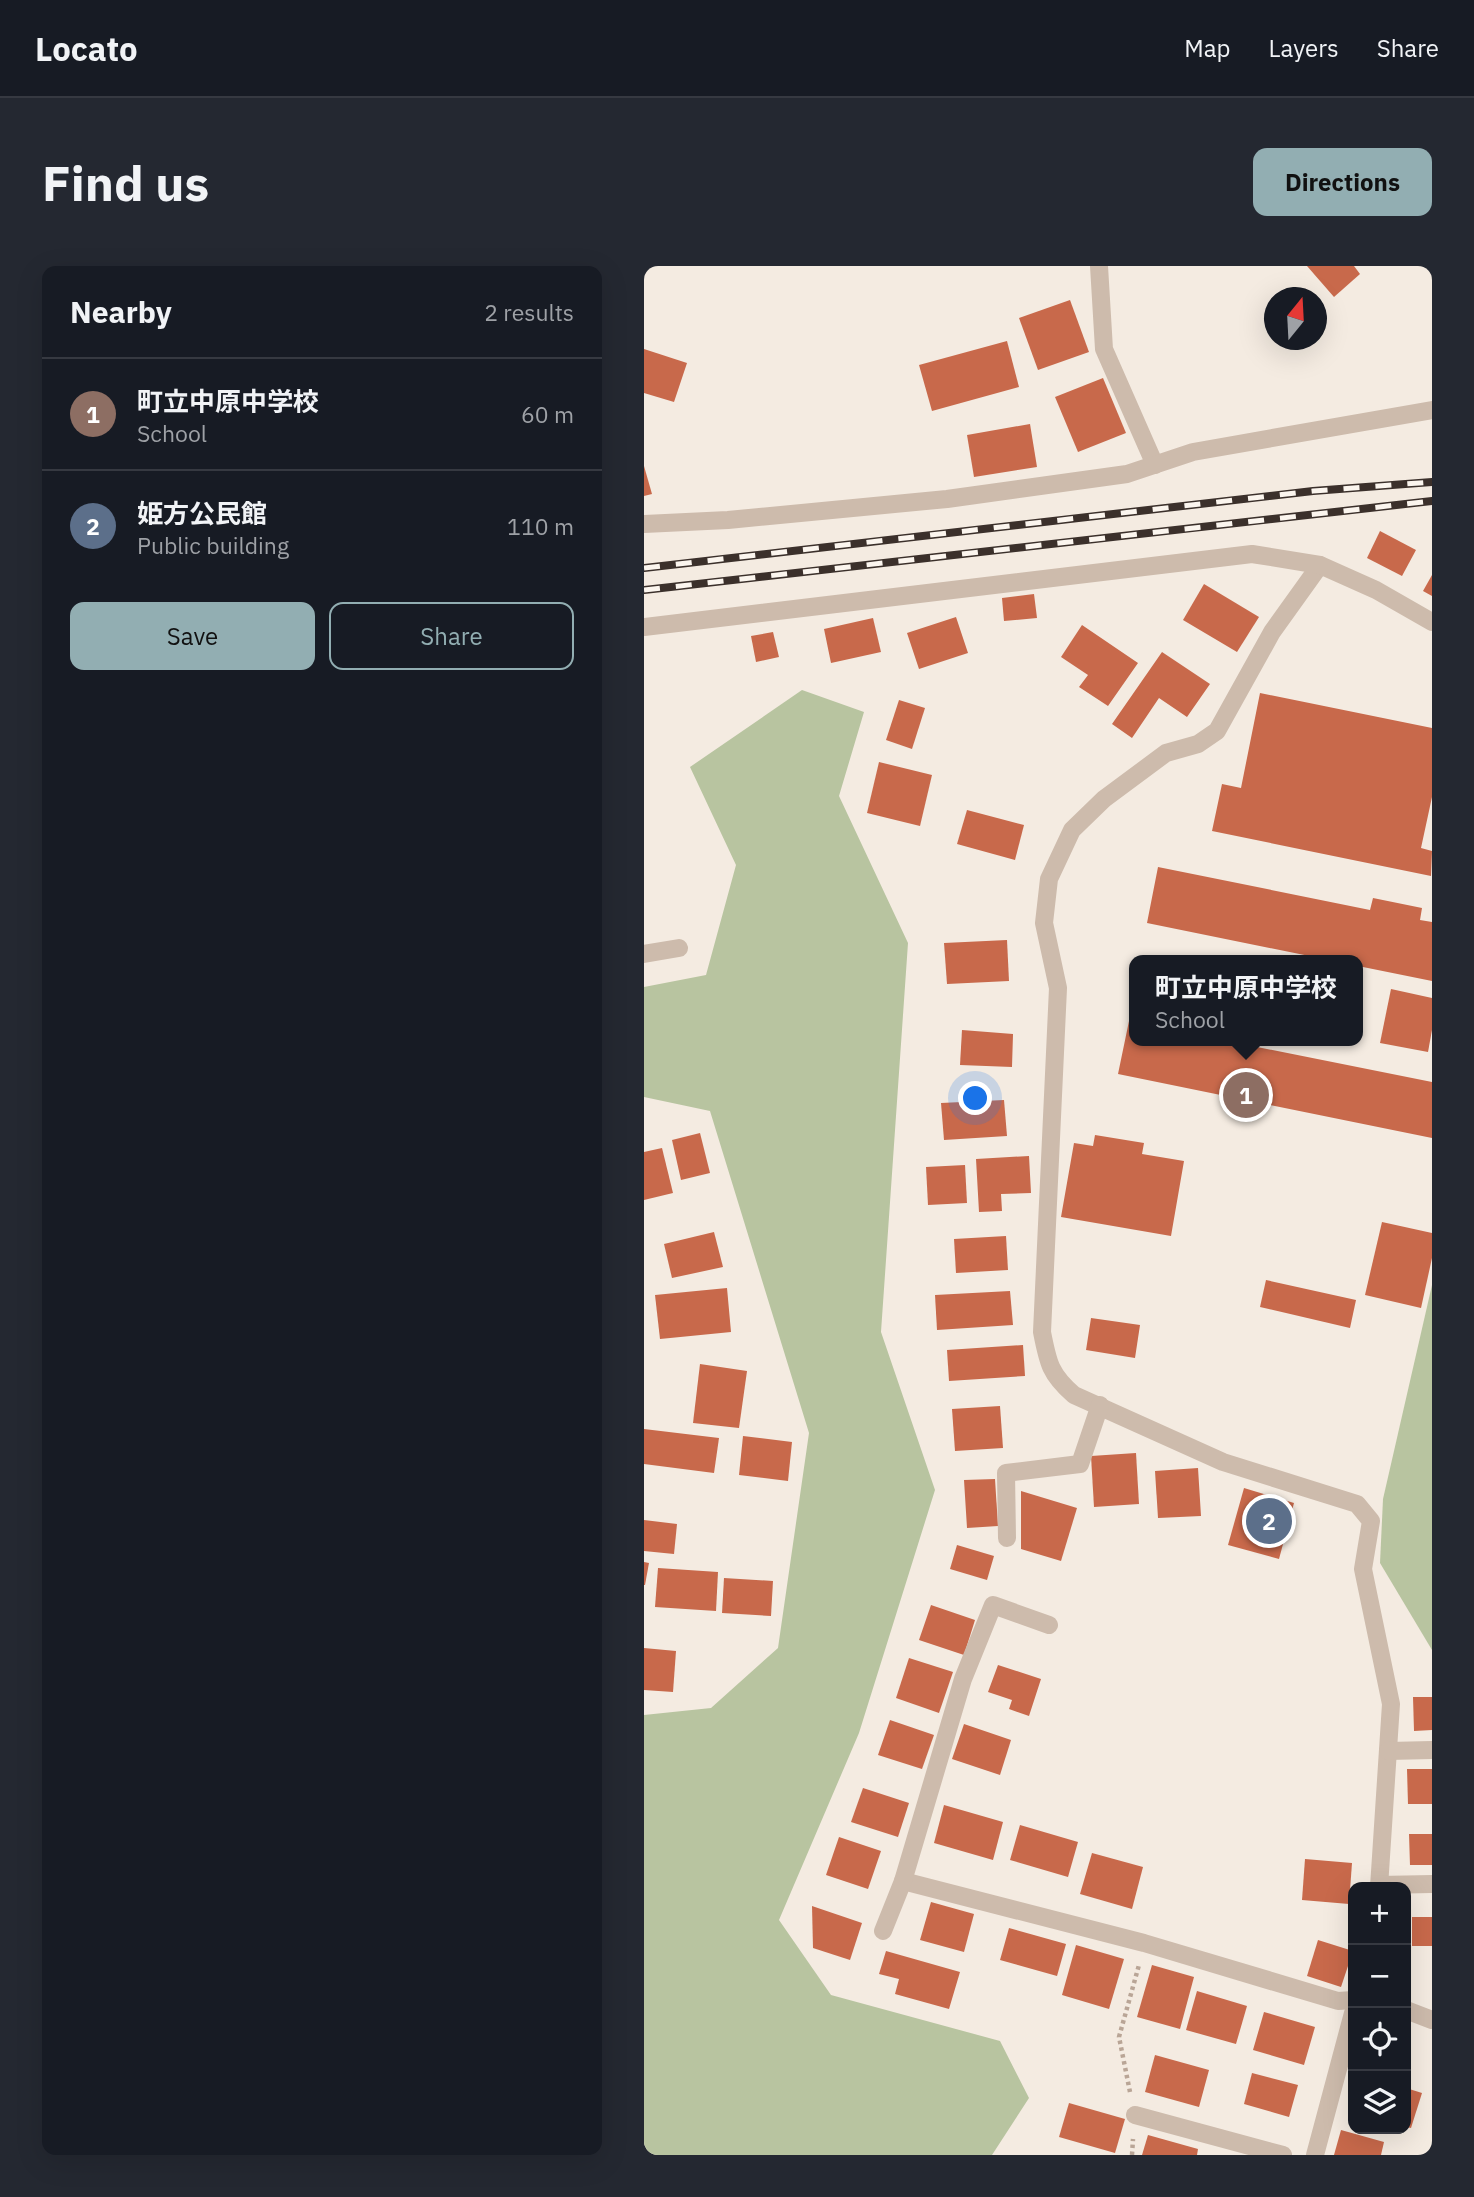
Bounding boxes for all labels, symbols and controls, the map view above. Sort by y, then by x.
text: Locato [35,27,138,70]
text: Map [1184,32,1231,64]
text: Layers [1269,32,1339,64]
text: Share [1377,32,1439,64]
button: Directions [1253,148,1432,216]
text: Find us [42,151,209,214]
north arrow [1264,287,1327,350]
text: Nearby [70,292,172,331]
text: 2 results [484,297,574,327]
text: 町立中原中学校 [137,384,319,418]
text: 1 [86,399,100,429]
text: 60 m [521,399,574,429]
text: School [137,418,207,448]
text: 姫方公民館 [137,496,267,530]
text: 2 [86,511,100,541]
text: 110 m [507,511,574,541]
text: Public building [137,530,289,560]
button: Save [70,602,315,670]
button: Share [329,602,574,670]
popup [1129,955,1363,1046]
text: 町立中原中学校 [1155,970,1337,1004]
text: School [1155,1004,1225,1034]
pin: 1 [1223,1069,1269,1121]
your location [958,1081,992,1115]
pin: 2 [1246,1495,1292,1547]
map controls [1348,1882,1411,2134]
button: + [1348,1882,1411,1945]
button: − [1348,1945,1411,2008]
button: locate [1348,2008,1411,2071]
button: layers [1348,2071,1411,2134]

